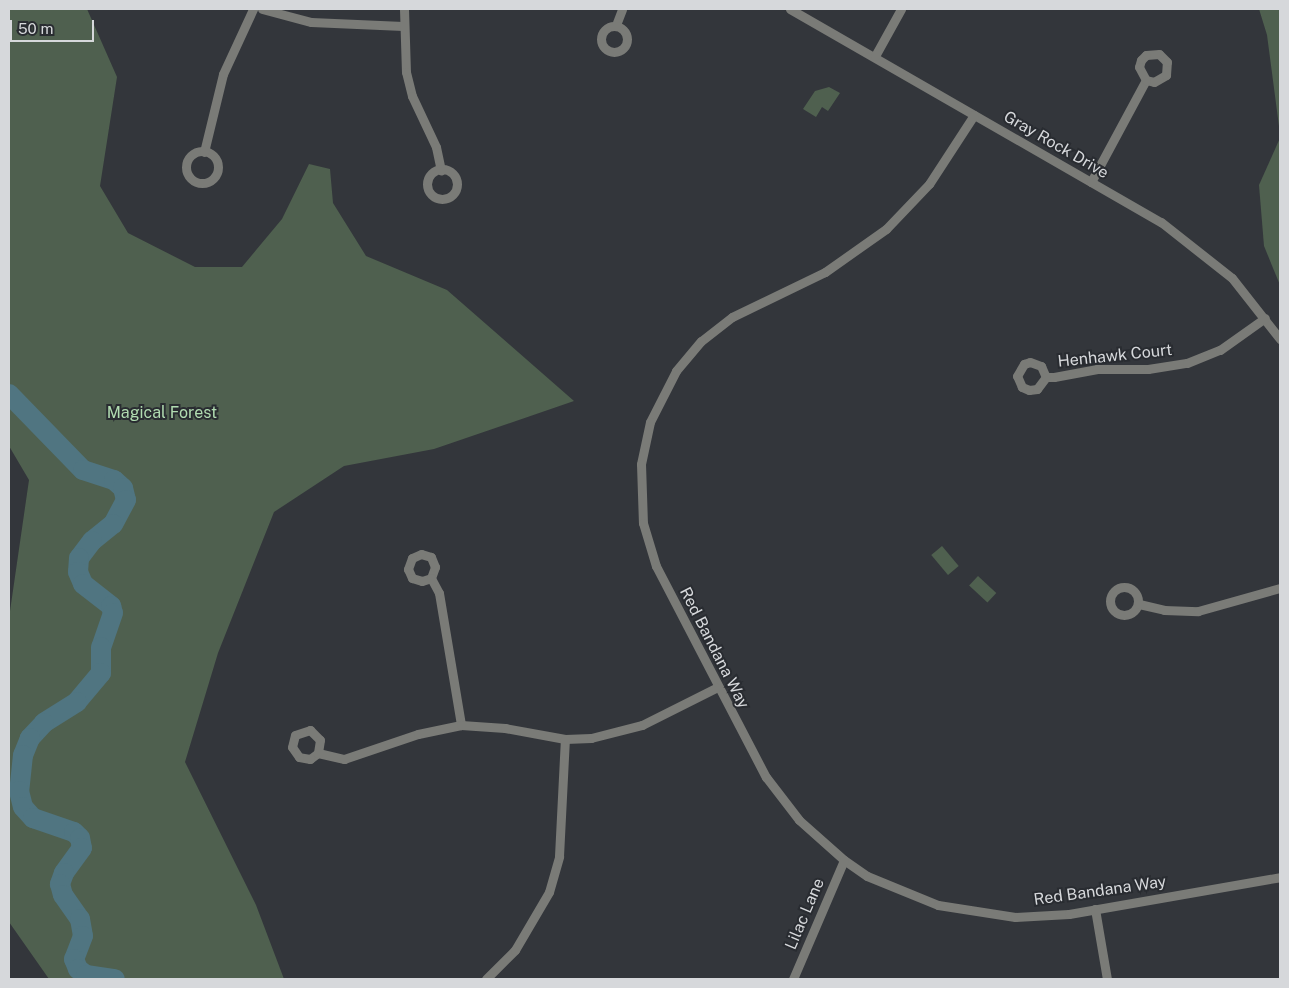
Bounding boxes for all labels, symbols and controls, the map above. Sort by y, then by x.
scale bar [12,10,96,42]
text: 50 m [18,20,53,37]
street label: Gray Rock Drive [1000,107,1112,183]
street label: Henhawk Court [1057,340,1173,372]
park label: Magical Forest [107,403,217,423]
street label: Red Bandana Way [675,584,753,712]
street label: Red Bandana Way [1032,872,1168,910]
street label: Lilac Lane [781,875,829,953]

